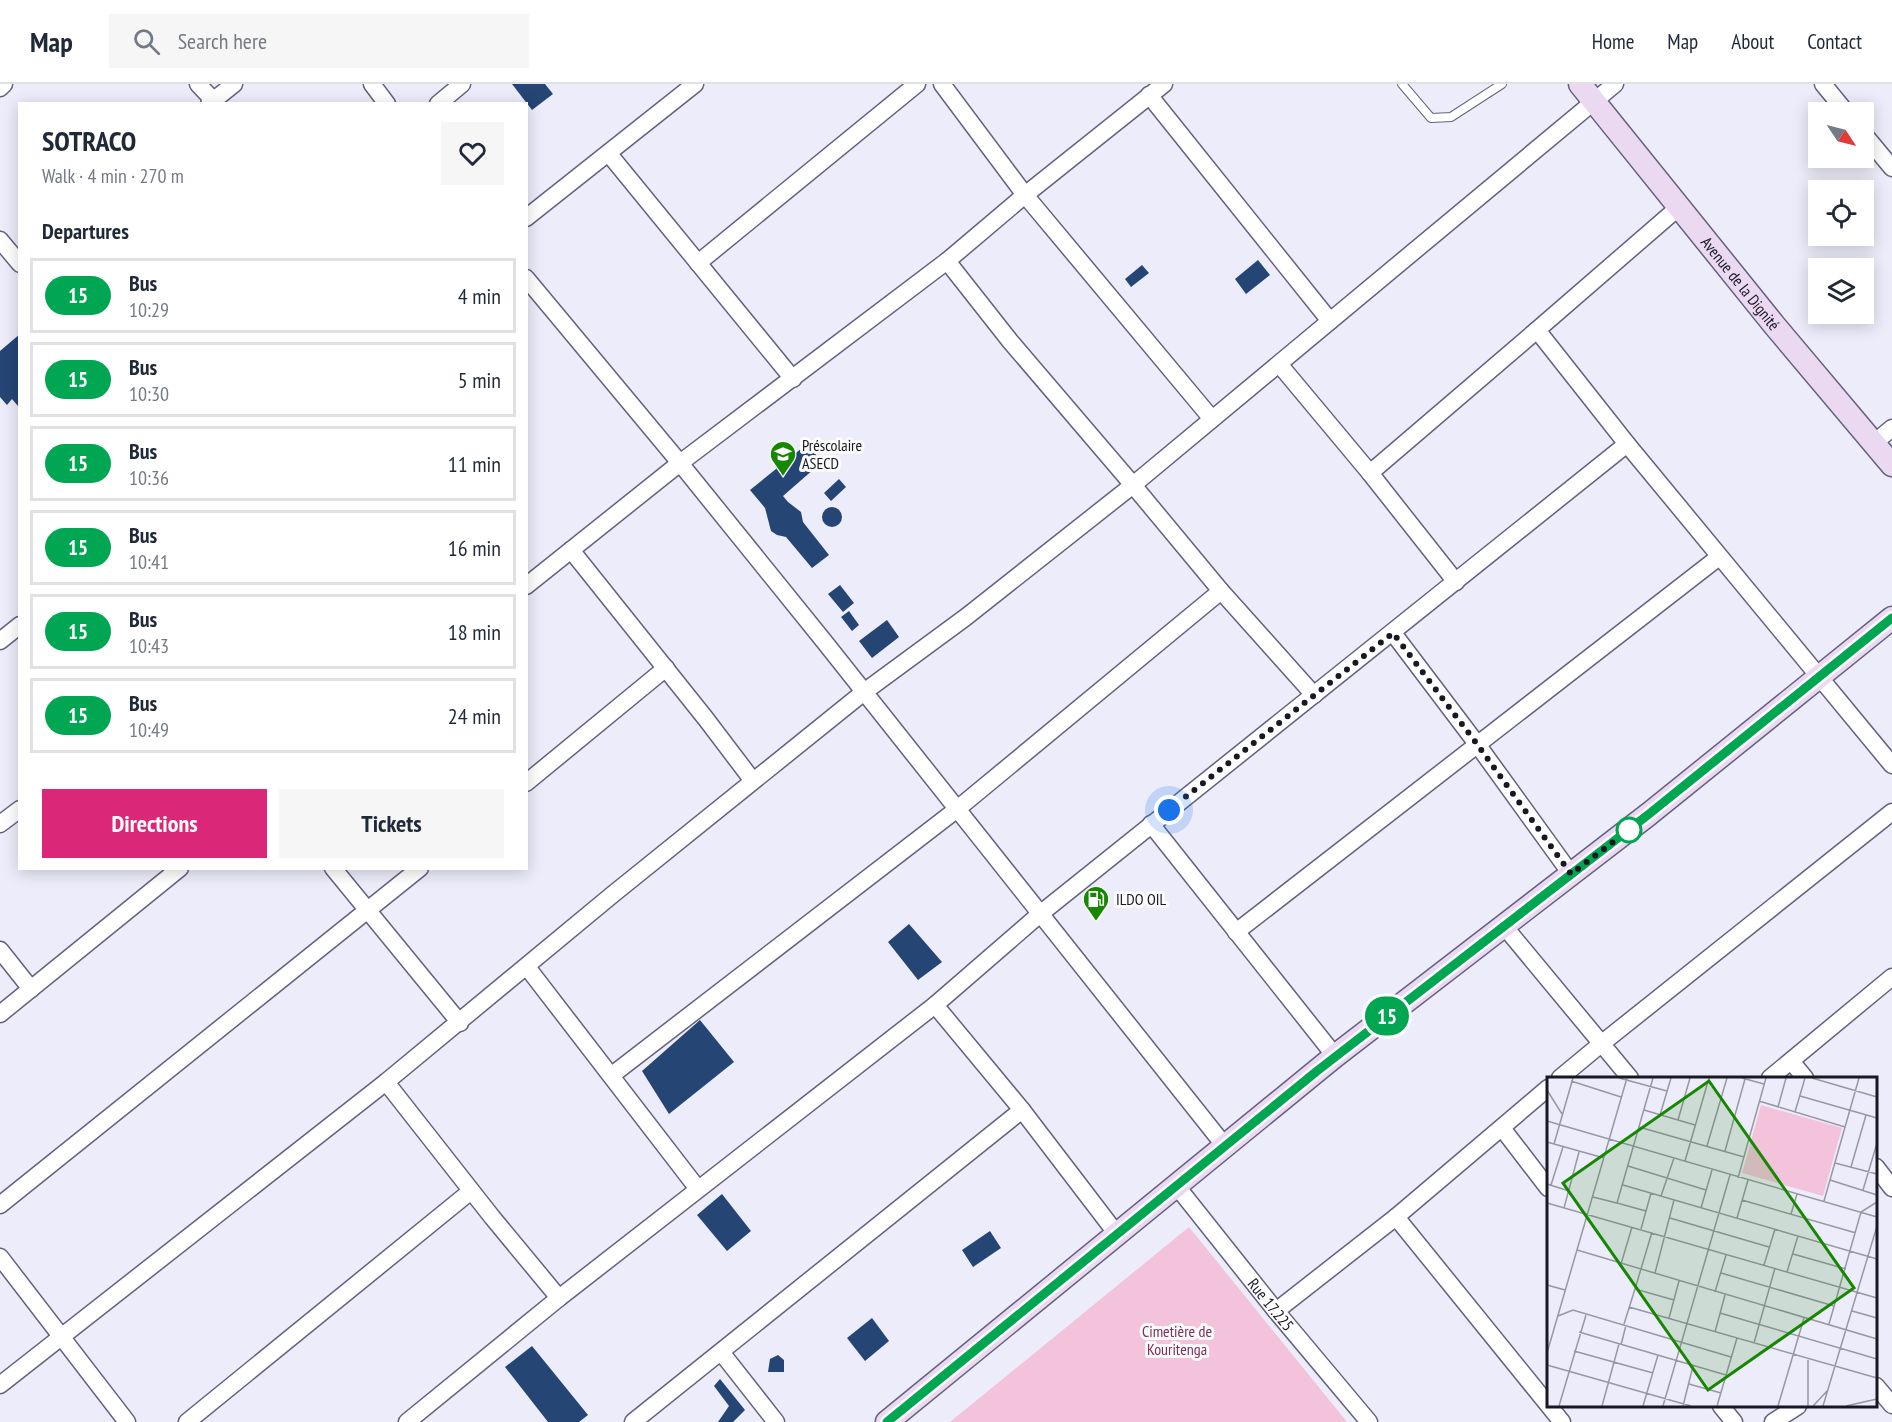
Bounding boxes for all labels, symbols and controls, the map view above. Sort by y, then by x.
search box [109,14,529,68]
text: Map [30,23,73,60]
icon: search [130,25,163,58]
text: Search here [178,27,267,55]
text: Home [1592,28,1634,55]
text: Map [1667,28,1698,55]
text: About [1731,28,1774,55]
text: Contact [1807,28,1862,55]
north arrow [1808,102,1874,168]
map controls [1808,102,1874,324]
text: SOTRACO [42,122,136,159]
button: heart [441,122,504,185]
text: Walk · 4 min · 270 m [42,163,184,189]
button: locate [1808,180,1874,246]
text: Departures [42,217,129,245]
street label: Avenue de la Dignité [1697,232,1784,334]
button: layers [1808,258,1874,324]
text: Bus [129,269,157,297]
text: 15 [68,282,88,309]
text: 4 min [458,282,501,310]
text: 10:29 [129,297,169,323]
text: Bus [129,353,157,381]
text: 15 [68,366,88,393]
text: 5 min [458,366,501,394]
text: 10:30 [129,381,169,407]
place label: Préscolaire ASECD [802,435,862,473]
text: Bus [129,437,157,465]
school or university icon: Préscolaire ASECD [768,439,798,477]
text: 15 [68,450,88,477]
text: 11 min [448,450,501,478]
text: 10:36 [129,465,169,491]
text: Bus [129,521,157,549]
text: 15 [68,534,88,561]
text: 16 min [448,534,501,562]
text: 10:41 [129,549,169,575]
text: Bus [129,605,157,633]
text: 15 [68,618,88,645]
text: 18 min [448,618,501,646]
text: 10:43 [129,633,169,659]
text: Bus [129,689,157,717]
text: 15 [68,702,88,729]
text: 24 min [448,702,501,730]
text: 10:49 [129,717,169,743]
button: Directions [42,789,267,858]
button: Tickets [279,789,504,858]
your location [1154,795,1184,825]
unlabelled marker [1616,817,1642,843]
fuel station icon: ILDO OIL [1081,884,1111,922]
place label: ILDO OIL [1116,889,1166,909]
line badge: 15 [1360,996,1414,1036]
text: 15 [1377,1003,1397,1030]
inset map [1547,1077,1877,1407]
street label: Rue 17.225 [1244,1274,1298,1335]
park label: Cimetière de Kouritenga [1142,1321,1212,1359]

